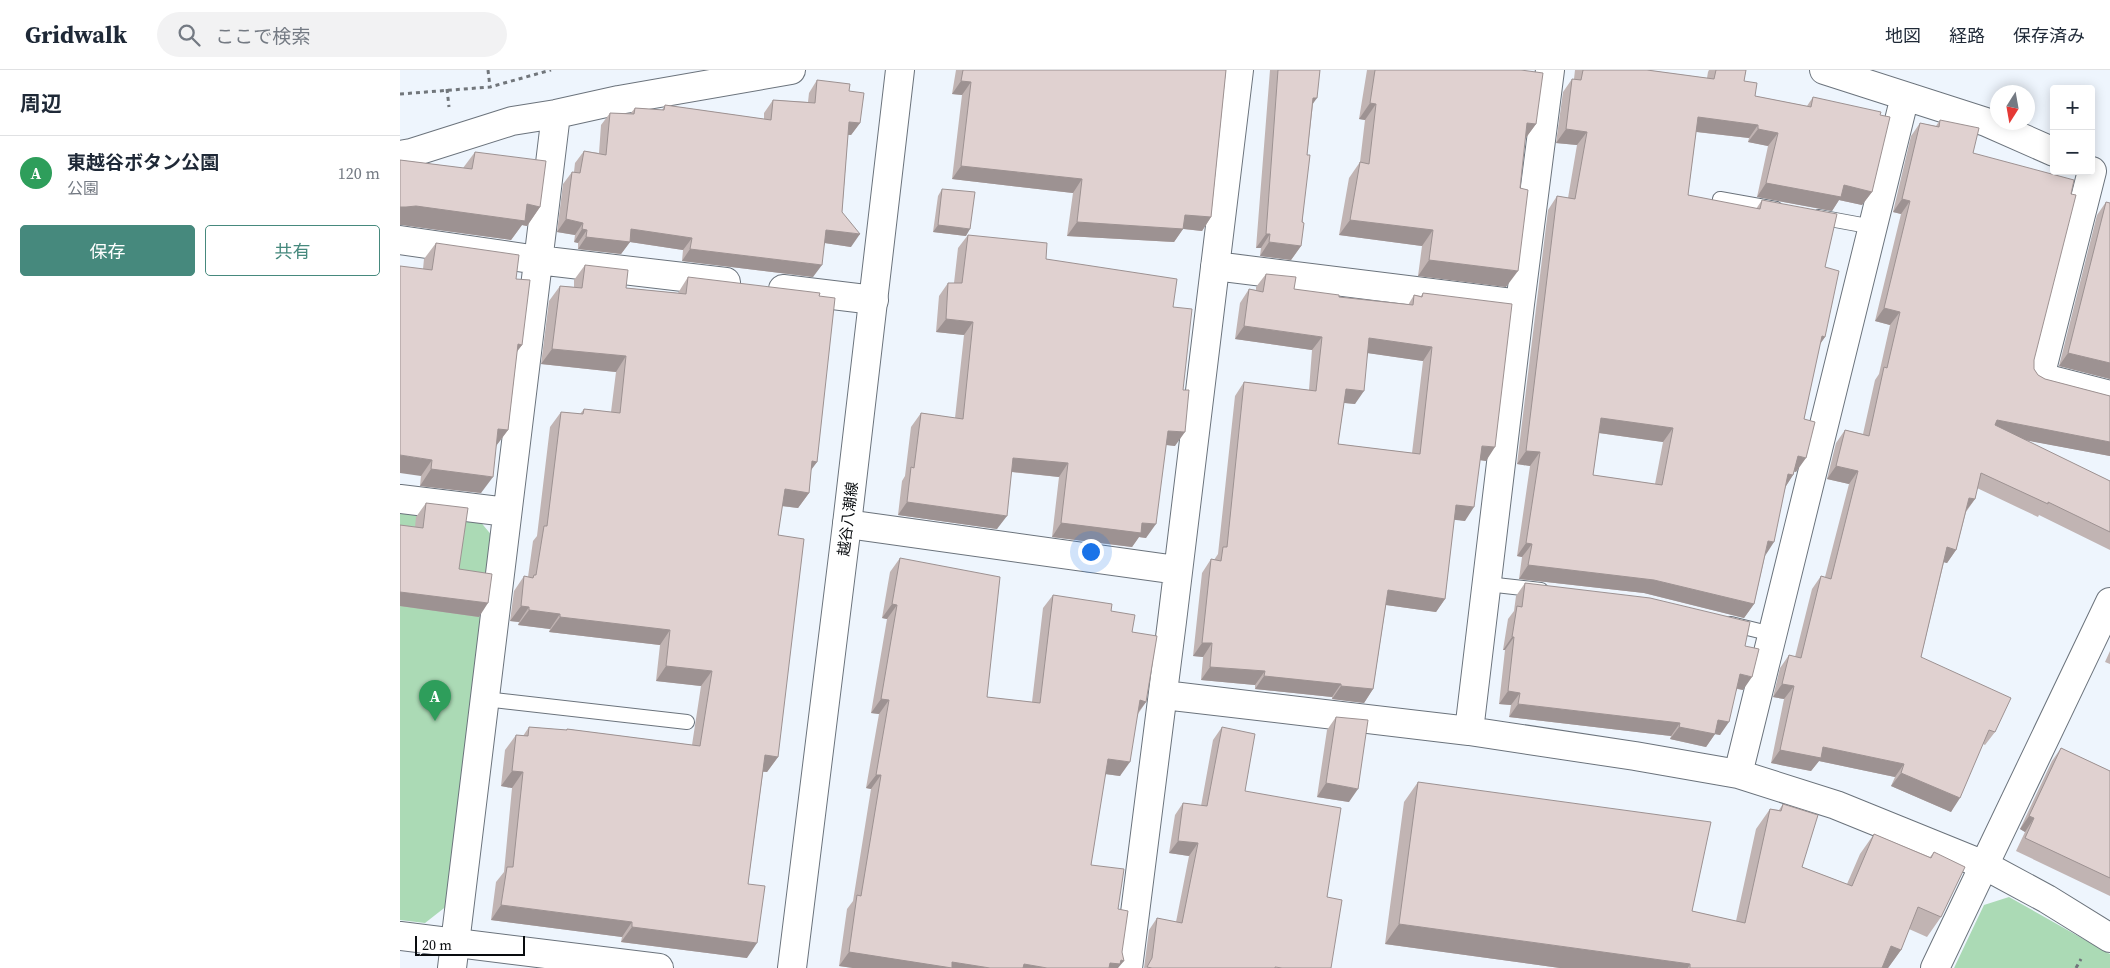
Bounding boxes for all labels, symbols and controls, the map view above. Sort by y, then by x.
search box [157,12,507,57]
text: Gridwalk [25,18,127,51]
icon: search [175,21,203,49]
text: ここで検索 [215,23,310,49]
text: 地図 [1885,23,1921,48]
text: 経路 [1949,23,1985,48]
text: 保存済み [2013,23,2085,48]
north arrow [1990,85,2035,130]
map controls [2050,85,2095,175]
button: + [2050,85,2095,130]
text: 周辺 [20,89,62,118]
button: − [2050,130,2095,175]
text: 東越谷ボタン公園 [67,149,219,175]
text: A [31,162,41,184]
text: 120 m [338,162,380,184]
text: 公園 [67,177,99,199]
button: 保存 [20,225,195,276]
button: 共有 [205,225,380,276]
street label: 越谷八潮線 [832,480,862,558]
your location [1078,539,1104,565]
pin: A [419,680,451,721]
scale bar [415,933,525,956]
text: 20 m [422,935,452,955]

